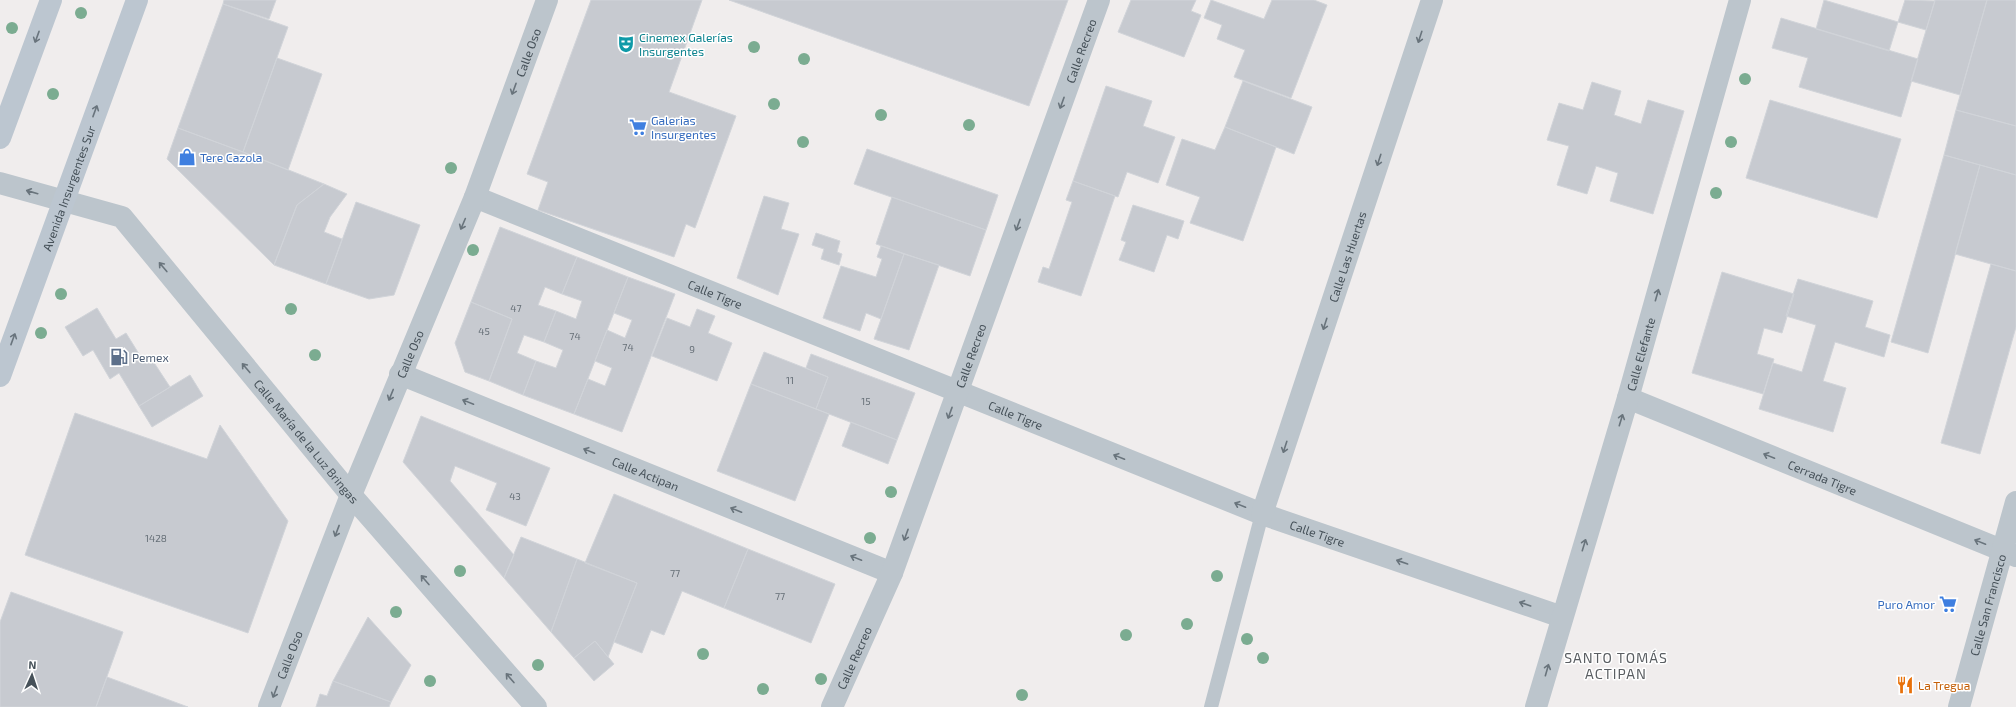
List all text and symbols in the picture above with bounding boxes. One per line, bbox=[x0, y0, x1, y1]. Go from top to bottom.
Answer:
street label: Calle Recreo bbox=[1063, 17, 1099, 85]
street label: Calle Oso bbox=[513, 26, 543, 79]
one-way arrow bbox=[33, 30, 41, 42]
place label: Cinemex Galerías Insurgentes bbox=[639, 30, 733, 58]
one-way arrow bbox=[1416, 30, 1423, 43]
theatre icon: Cinemex Galerías Insurgentes bbox=[616, 34, 636, 54]
one-way arrow bbox=[510, 83, 518, 95]
one-way arrow bbox=[1057, 96, 1065, 108]
one-way arrow bbox=[92, 105, 100, 117]
place label: Galerias Insurgentes bbox=[651, 113, 716, 141]
supermarket icon: Galerias Insurgentes bbox=[628, 117, 648, 137]
street label: Avenida Insurgentes Sur bbox=[39, 123, 98, 253]
shop icon: Tere Cazola bbox=[177, 147, 197, 167]
place label: Tere Cazola bbox=[200, 150, 262, 164]
one-way arrow bbox=[1375, 154, 1383, 166]
one-way arrow bbox=[26, 187, 39, 195]
street label: Calle Las Huertas bbox=[1326, 210, 1369, 304]
one-way arrow bbox=[459, 217, 467, 229]
one-way arrow bbox=[1013, 218, 1021, 230]
one-way arrow bbox=[159, 262, 167, 273]
street label: Calle Tigre bbox=[686, 277, 744, 311]
one-way arrow bbox=[1654, 289, 1661, 302]
house number: 47 bbox=[510, 302, 522, 314]
street label: Calle Elefante bbox=[1623, 316, 1657, 392]
one-way arrow bbox=[1321, 317, 1329, 329]
street label: Calle Recreo bbox=[953, 321, 989, 390]
house number: 45 bbox=[478, 325, 490, 337]
street label: Calle Oso bbox=[393, 328, 426, 380]
house number: 74 bbox=[569, 330, 581, 342]
one-way arrow bbox=[10, 333, 18, 345]
house number: 74 bbox=[622, 341, 634, 353]
house number: 9 bbox=[689, 343, 695, 355]
fuel station icon: Pemex bbox=[109, 347, 129, 367]
place label: Pemex bbox=[132, 350, 169, 364]
one-way arrow bbox=[241, 362, 250, 373]
house number: 11 bbox=[786, 374, 794, 386]
street label: Calle María de la Luz Bringas bbox=[252, 376, 362, 506]
one-way arrow bbox=[387, 389, 395, 401]
house number: 15 bbox=[861, 395, 871, 407]
one-way arrow bbox=[463, 398, 475, 406]
street label: Calle Tigre bbox=[987, 398, 1045, 432]
one-way arrow bbox=[946, 406, 953, 419]
one-way arrow bbox=[1618, 414, 1625, 427]
one-way arrow bbox=[1280, 441, 1288, 453]
one-way arrow bbox=[583, 446, 595, 454]
one-way arrow bbox=[1763, 451, 1775, 459]
one-way arrow bbox=[1114, 452, 1126, 460]
street label: Calle Actipan bbox=[610, 454, 681, 493]
street label: Cerrada Tigre bbox=[1786, 457, 1859, 497]
house number: 43 bbox=[509, 490, 521, 502]
one-way arrow bbox=[1234, 501, 1246, 509]
one-way arrow bbox=[730, 505, 742, 513]
street label: Calle Tigre bbox=[1288, 517, 1347, 549]
one-way arrow bbox=[332, 525, 340, 537]
one-way arrow bbox=[901, 529, 909, 541]
house number: 1428 bbox=[145, 532, 167, 544]
one-way arrow bbox=[1974, 537, 1986, 545]
one-way arrow bbox=[1581, 539, 1588, 552]
street label: Calle San Francisco bbox=[1967, 552, 2008, 657]
one-way arrow bbox=[851, 554, 863, 562]
one-way arrow bbox=[1396, 558, 1409, 565]
house number: 77 bbox=[670, 567, 680, 579]
one-way arrow bbox=[420, 574, 429, 585]
house number: 77 bbox=[775, 590, 785, 602]
supermarket icon: Puro Amor bbox=[1938, 594, 1958, 614]
place label: Puro Amor bbox=[1878, 597, 1935, 611]
one-way arrow bbox=[1519, 600, 1532, 607]
street label: Calle Recreo bbox=[834, 624, 874, 691]
street label: Calle Oso bbox=[274, 628, 305, 681]
district label: SANTO TOMÁS ACTIPAN bbox=[1564, 649, 1668, 682]
north arrow bbox=[12, 655, 52, 695]
text: N bbox=[28, 658, 37, 671]
one-way arrow bbox=[1544, 663, 1551, 676]
one-way arrow bbox=[506, 672, 515, 683]
restaurant icon: La Tregua bbox=[1895, 675, 1915, 695]
place label: La Tregua bbox=[1918, 678, 1970, 692]
one-way arrow bbox=[271, 685, 279, 697]

